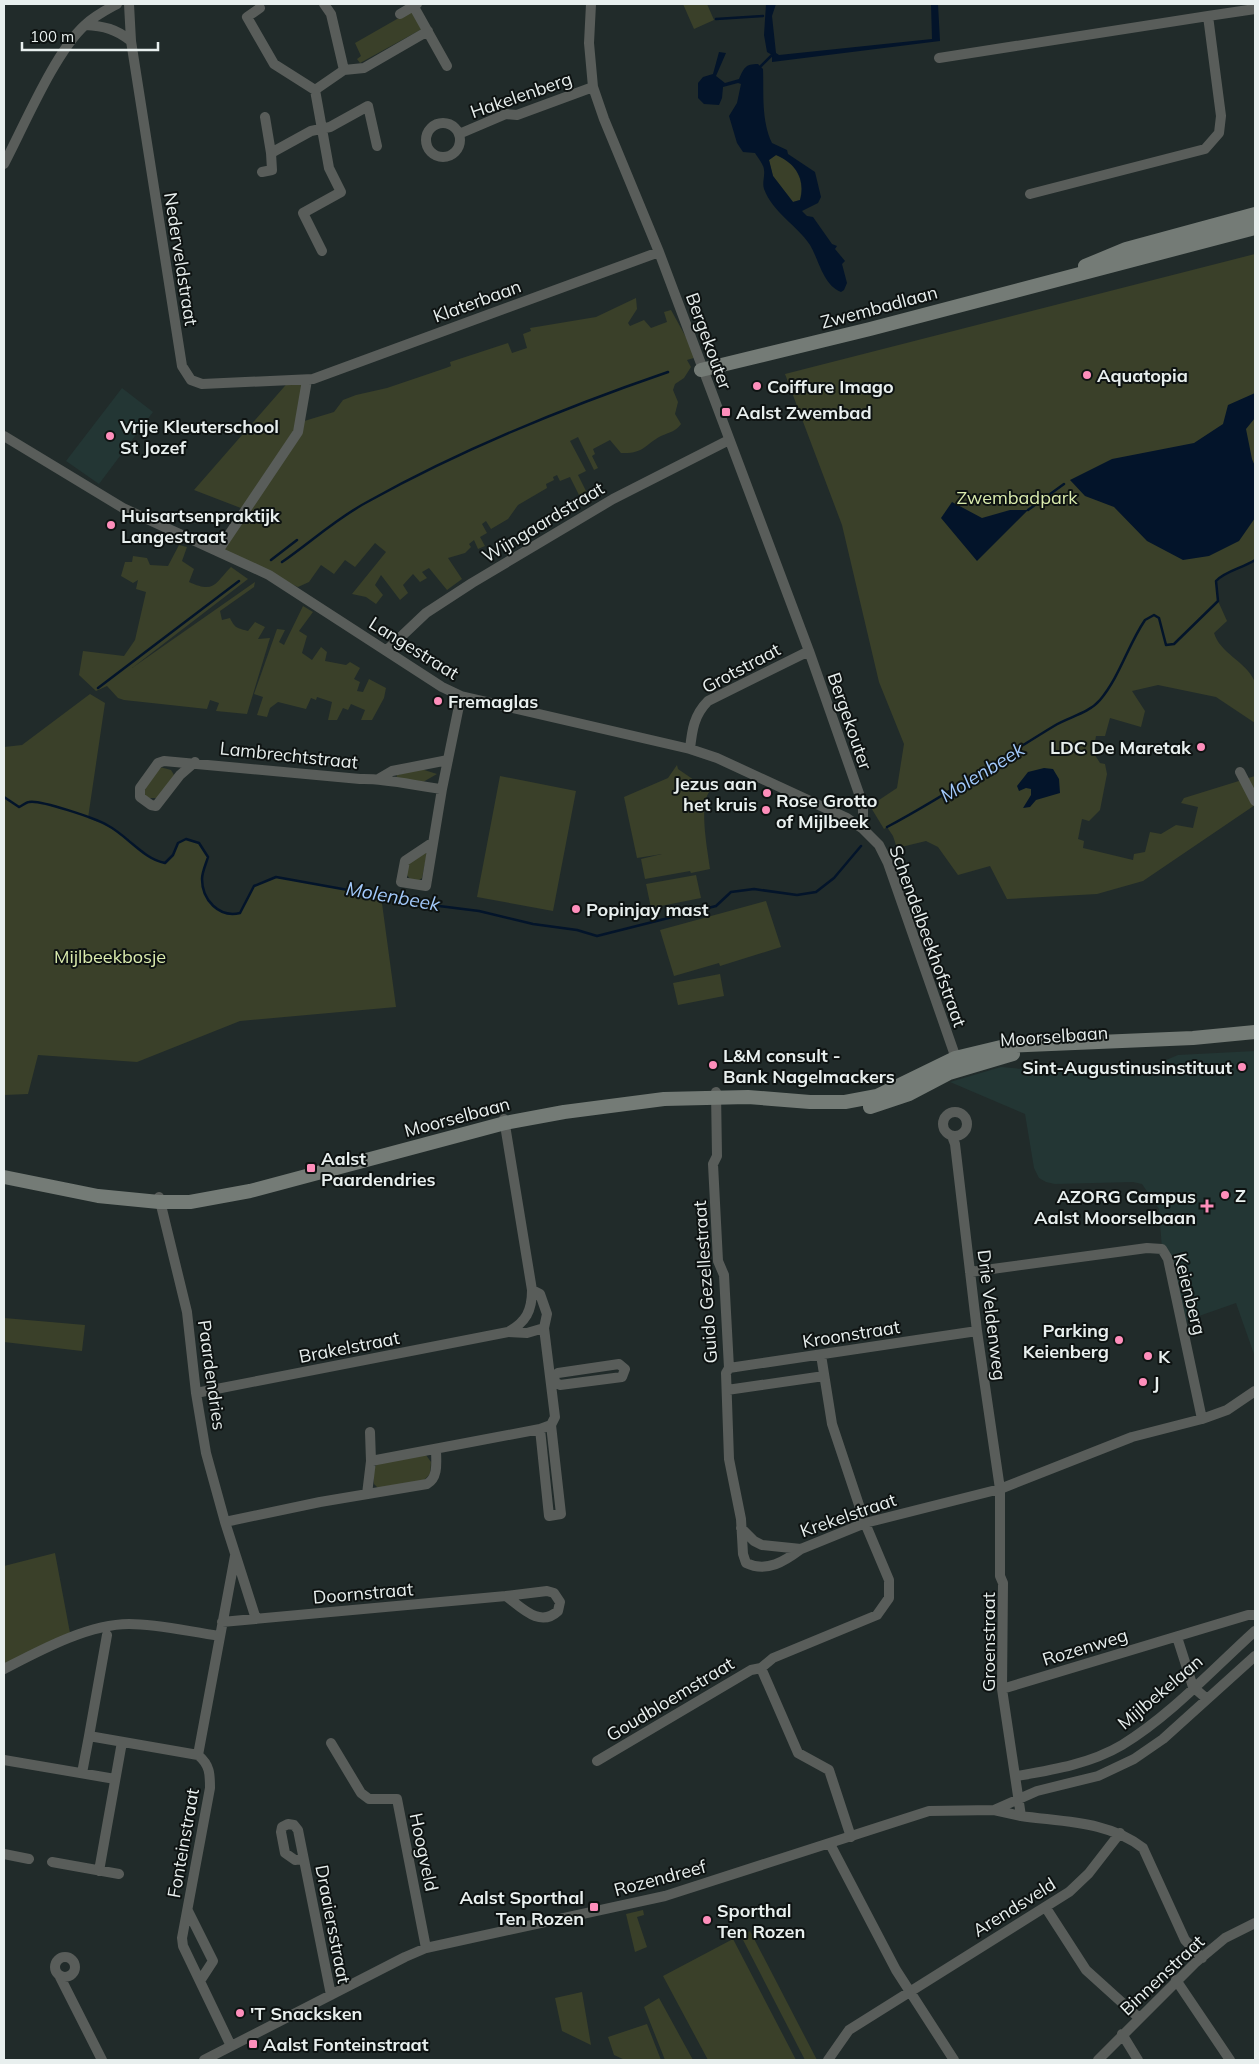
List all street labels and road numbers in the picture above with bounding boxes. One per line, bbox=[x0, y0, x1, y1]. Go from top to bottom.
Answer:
street label: Hakelenberg bbox=[467, 67, 575, 123]
street label: Nederveldstraat bbox=[159, 191, 203, 327]
street label: Klaterbaan bbox=[430, 274, 524, 328]
street label: Zwembadlaan bbox=[818, 280, 940, 334]
street label: Bergekouter bbox=[681, 289, 737, 393]
street label: Wijngaardstraat bbox=[478, 477, 608, 567]
street label: Langestraat bbox=[365, 611, 463, 685]
street label: Grotstraat bbox=[698, 638, 784, 698]
street label: Bergekouter bbox=[823, 669, 878, 773]
street label: Lambrechtstraat bbox=[219, 736, 359, 774]
street label: Schendelbeekhofstraat bbox=[884, 842, 972, 1030]
street label: Moorselbaan bbox=[999, 1021, 1109, 1051]
street label: Moorselbaan bbox=[402, 1092, 512, 1142]
street label: Guido Gezellestraat bbox=[688, 1200, 722, 1364]
street label: Drie Veldenweg bbox=[973, 1248, 1011, 1382]
street label: Keienberg bbox=[1169, 1251, 1211, 1337]
street label: Kroonstraat bbox=[801, 1315, 901, 1353]
street label: Paardendries bbox=[193, 1319, 231, 1432]
street label: Brakelstraat bbox=[297, 1326, 401, 1368]
street label: Krekelstraat bbox=[797, 1488, 899, 1542]
street label: Doornstraat bbox=[312, 1577, 414, 1609]
street label: Groenstraat bbox=[977, 1592, 1000, 1692]
street label: Rozenweg bbox=[1040, 1623, 1130, 1671]
street label: Mijlbekelaan bbox=[1113, 1650, 1207, 1734]
street label: Goudbloemstraat bbox=[602, 1652, 738, 1746]
street label: Fonteinstraat bbox=[162, 1786, 204, 1900]
street label: Hoogveld bbox=[404, 1811, 444, 1893]
street label: Rozendreef bbox=[611, 1854, 710, 1901]
street label: Draaiersstraat bbox=[310, 1863, 356, 1985]
street label: Arendsveld bbox=[968, 1872, 1060, 1942]
street label: Binnenstraat bbox=[1115, 1930, 1209, 2020]

